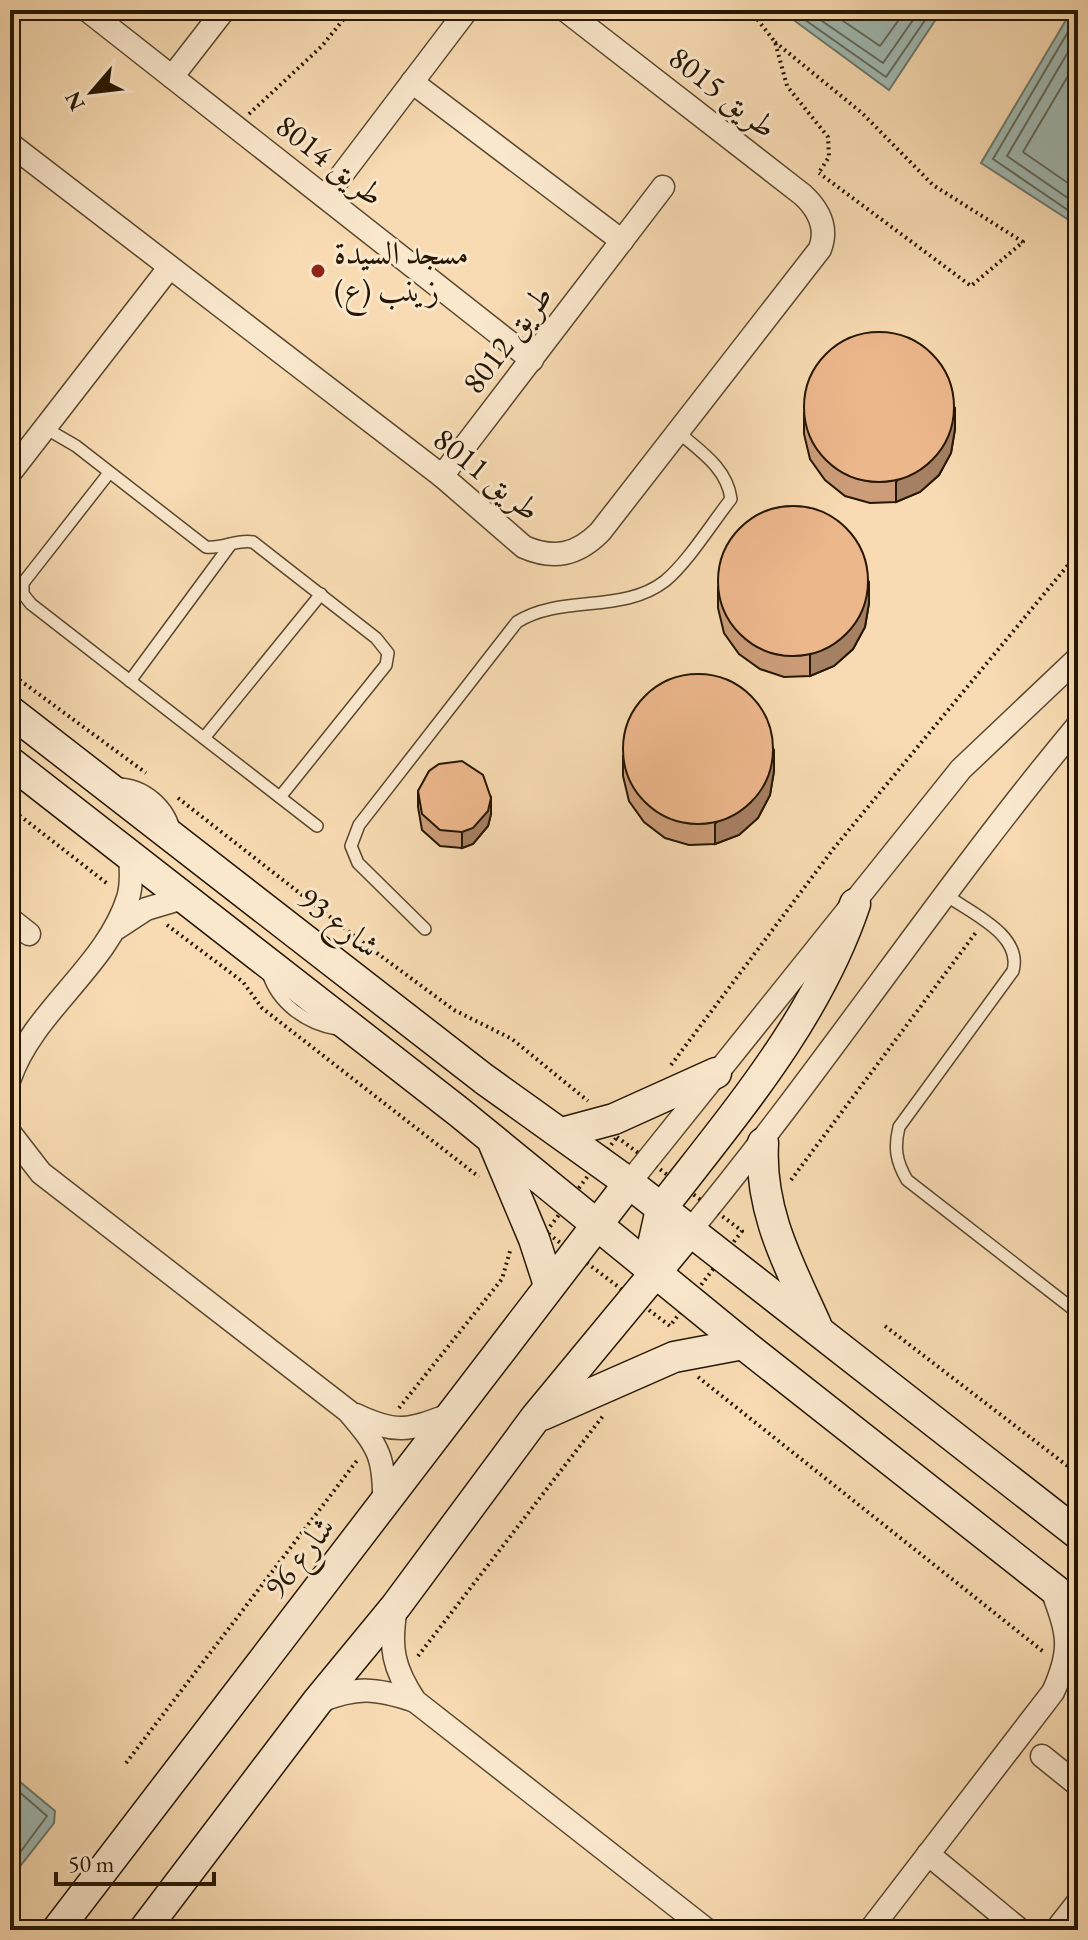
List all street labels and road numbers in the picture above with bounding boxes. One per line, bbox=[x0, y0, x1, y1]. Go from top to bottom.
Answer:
street label: طريق 8015 bbox=[660, 37, 786, 147]
street label: طريق 8014 bbox=[267, 105, 393, 215]
street label: طريق 8012 bbox=[452, 276, 562, 402]
street label: طريق 8011 bbox=[425, 418, 549, 530]
street label: شارع 93 bbox=[286, 877, 388, 972]
street label: شارع 96 bbox=[254, 1508, 349, 1610]

